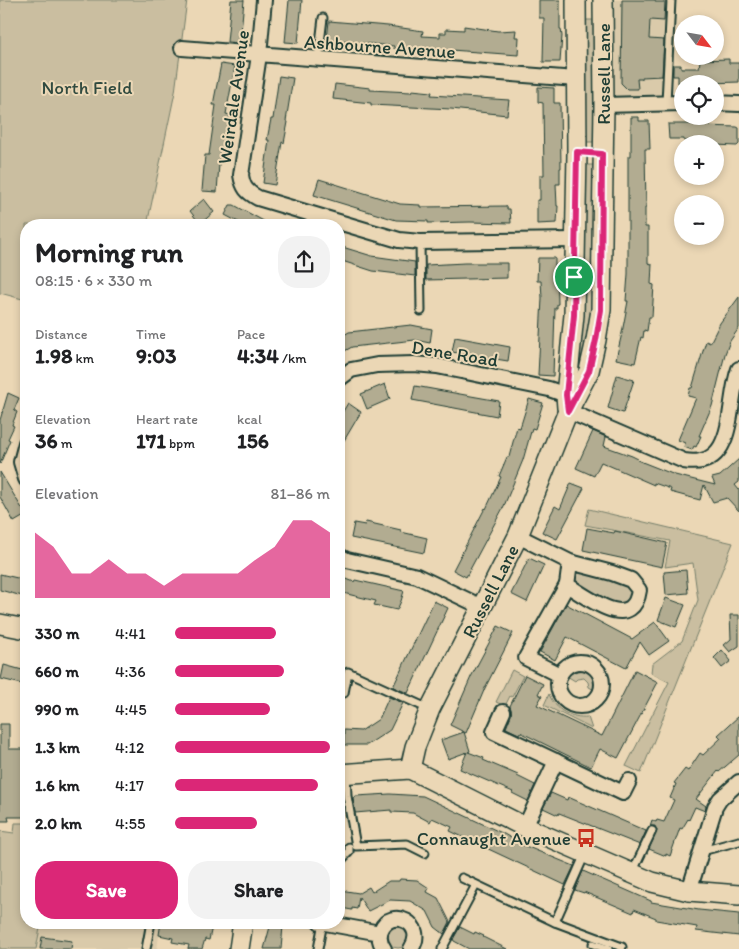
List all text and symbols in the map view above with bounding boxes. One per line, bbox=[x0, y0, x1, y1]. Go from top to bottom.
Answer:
north arrow bbox=[674, 15, 724, 65]
map controls bbox=[674, 15, 724, 245]
street label: Russell Lane bbox=[592, 23, 615, 125]
street label: Weirdale Avenue bbox=[213, 28, 254, 166]
street label: Ashbourne Avenue bbox=[303, 30, 456, 63]
button: locate bbox=[674, 75, 724, 125]
park label: North Field bbox=[42, 76, 133, 99]
button: + bbox=[674, 135, 724, 185]
button: − bbox=[674, 195, 724, 245]
text: Morning run bbox=[35, 235, 183, 269]
button: share bbox=[278, 236, 330, 288]
pin bbox=[553, 256, 595, 298]
icon: arrive bbox=[560, 263, 588, 291]
text: 08:15 · 6 × 330 m bbox=[35, 271, 152, 290]
text: Distance bbox=[35, 326, 87, 343]
text: Time bbox=[136, 326, 166, 343]
text: Pace bbox=[237, 326, 265, 343]
street label: Dene Road bbox=[410, 335, 500, 372]
text: 1.98 bbox=[35, 343, 72, 368]
text: 9:03 bbox=[136, 343, 177, 368]
text: 4:34 bbox=[237, 343, 279, 368]
text: km bbox=[72, 350, 94, 367]
text: /km bbox=[279, 350, 306, 367]
text: Elevation bbox=[35, 411, 91, 428]
text: Heart rate bbox=[136, 411, 198, 428]
text: kcal bbox=[237, 411, 262, 428]
text: 36 bbox=[35, 428, 58, 453]
text: 171 bbox=[136, 428, 166, 453]
text: 156 bbox=[237, 428, 269, 453]
text: m bbox=[58, 435, 73, 452]
text: bpm bbox=[166, 435, 195, 452]
text: Elevation bbox=[35, 484, 99, 503]
text: 81–86 m bbox=[271, 484, 330, 503]
street label: Russell Lane bbox=[457, 541, 524, 642]
text: 330 m bbox=[35, 624, 79, 643]
text: 4:41 bbox=[115, 624, 146, 643]
text: 660 m bbox=[35, 662, 79, 681]
text: 4:36 bbox=[115, 662, 146, 681]
text: 990 m bbox=[35, 700, 79, 719]
text: 4:45 bbox=[115, 700, 147, 719]
text: 1.3 km bbox=[35, 738, 80, 757]
text: 4:12 bbox=[115, 738, 144, 757]
text: 1.6 km bbox=[35, 776, 80, 795]
text: 4:17 bbox=[115, 776, 144, 795]
text: 2.0 km bbox=[35, 814, 82, 833]
text: 4:55 bbox=[115, 814, 145, 833]
place label: Connaught Avenue bbox=[417, 827, 571, 850]
bus stop icon: Connaught Avenue bbox=[575, 827, 597, 849]
button: Save bbox=[35, 861, 178, 919]
button: Share bbox=[188, 861, 330, 919]

